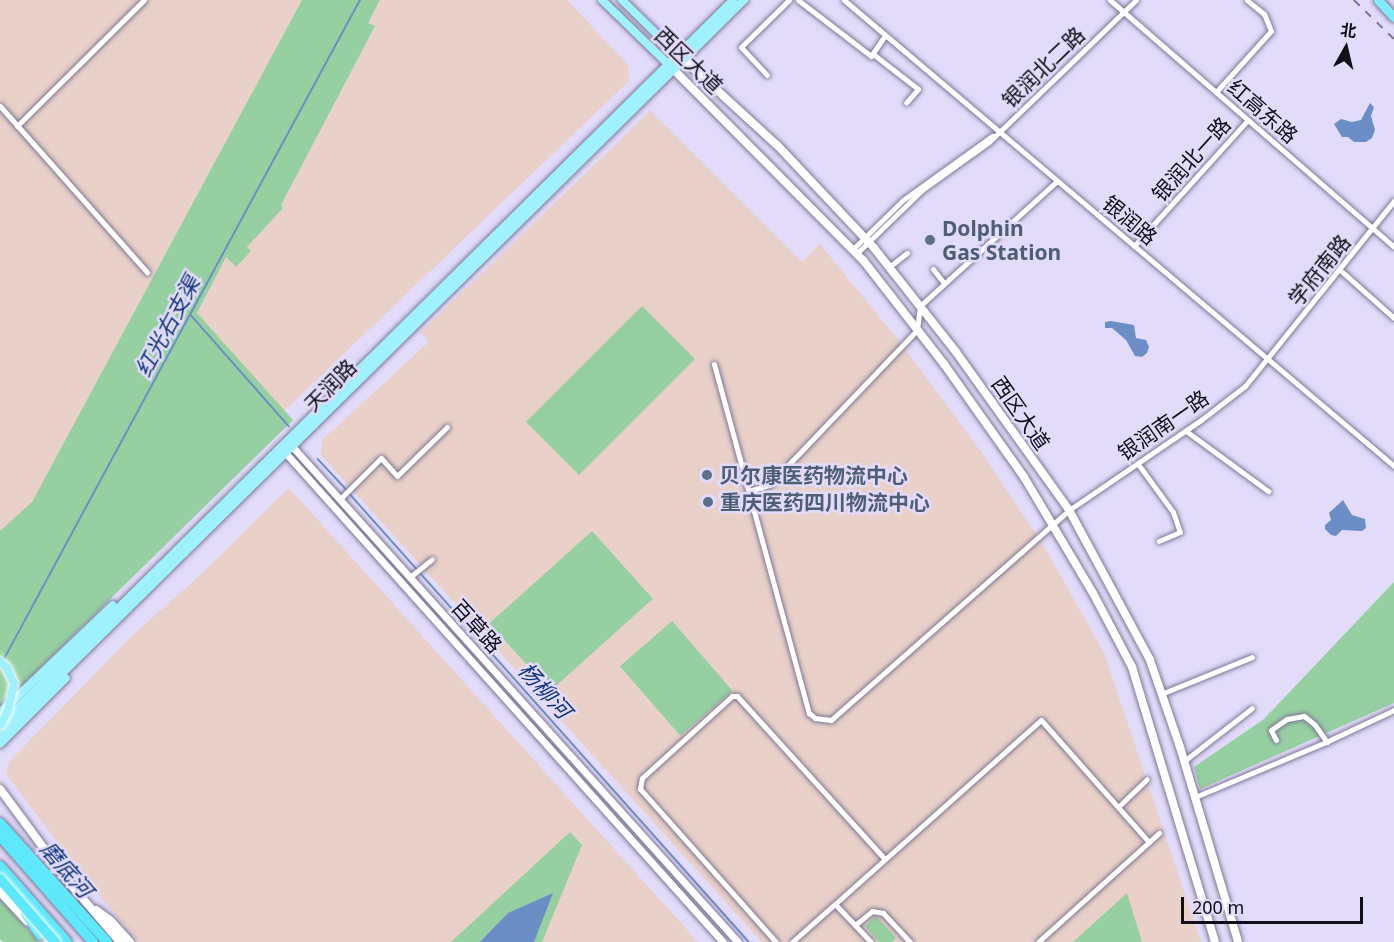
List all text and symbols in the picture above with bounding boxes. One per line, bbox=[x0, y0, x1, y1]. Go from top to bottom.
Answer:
north arrow bbox=[1316, 18, 1376, 78]
text: 北 bbox=[1339, 18, 1358, 42]
street label: 银润北二路 bbox=[996, 21, 1090, 113]
street label: 西区大道 bbox=[650, 22, 728, 98]
street label: 红高东路 bbox=[1223, 74, 1303, 148]
street label: 银润北一路 bbox=[1147, 112, 1235, 206]
street label: 银润路 bbox=[1098, 190, 1162, 250]
place label: Dolphin Gas Station bbox=[942, 215, 1061, 265]
street label: 学府南路 bbox=[1283, 229, 1355, 311]
marker: Dolphin Gas Station bbox=[923, 233, 937, 247]
water label: 红光右支渠 bbox=[130, 271, 204, 381]
street label: 天润路 bbox=[299, 354, 361, 416]
street label: 西区大道 bbox=[987, 371, 1055, 455]
street label: 银润南一路 bbox=[1113, 385, 1213, 465]
place label: 贝尔康医药物流中心 bbox=[719, 462, 908, 488]
marker: 贝尔康医药物流中心 bbox=[700, 468, 714, 482]
place label: 重庆医药四川物流中心 bbox=[720, 489, 930, 515]
marker: 重庆医药四川物流中心 bbox=[701, 495, 715, 509]
street label: 百草路 bbox=[447, 594, 507, 658]
water label: 杨柳河 bbox=[513, 657, 577, 723]
water label: 磨底河 bbox=[35, 835, 99, 903]
scale bar bbox=[1184, 885, 1366, 923]
text: 200 m bbox=[1192, 895, 1244, 919]

